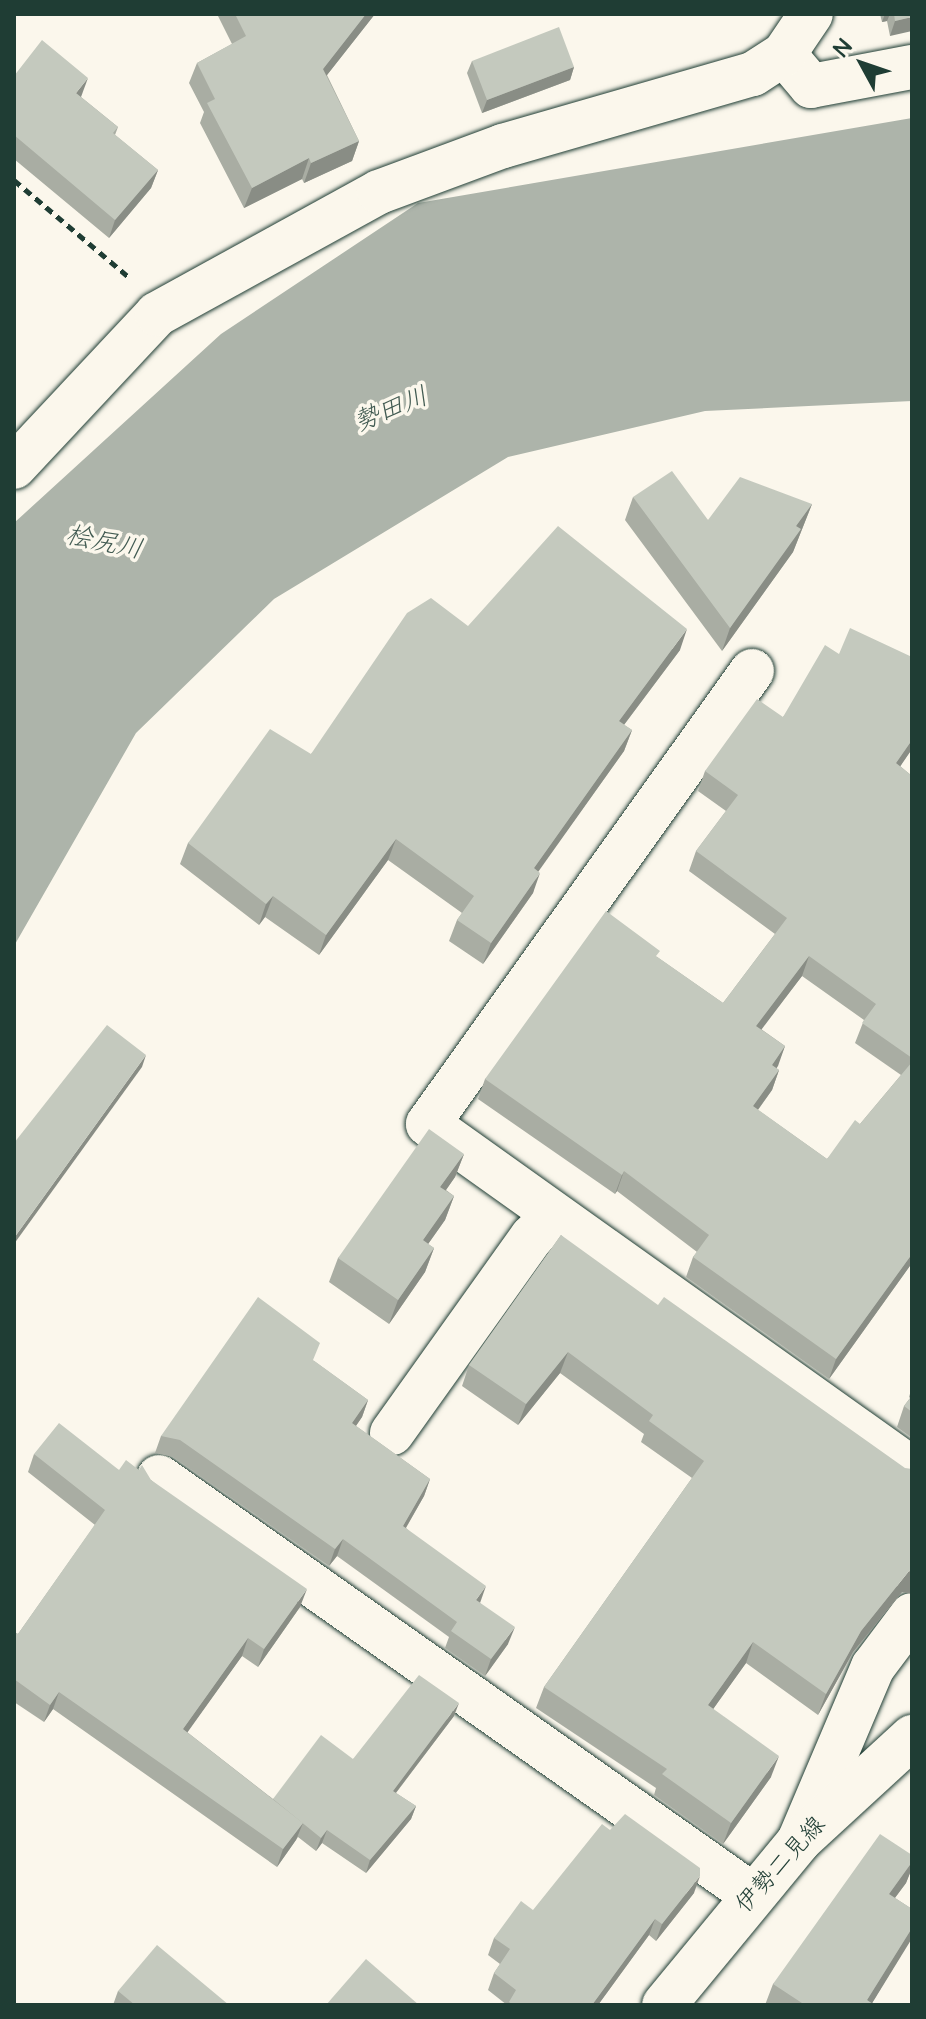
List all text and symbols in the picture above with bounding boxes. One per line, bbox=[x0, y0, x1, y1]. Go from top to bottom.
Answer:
north arrow bbox=[822, 24, 902, 104]
text: N bbox=[827, 33, 860, 64]
water label: 勢田川 bbox=[349, 381, 433, 439]
water label: 桧尻川 bbox=[63, 520, 145, 566]
street label: 伊勢二見線 bbox=[730, 1811, 832, 1919]

